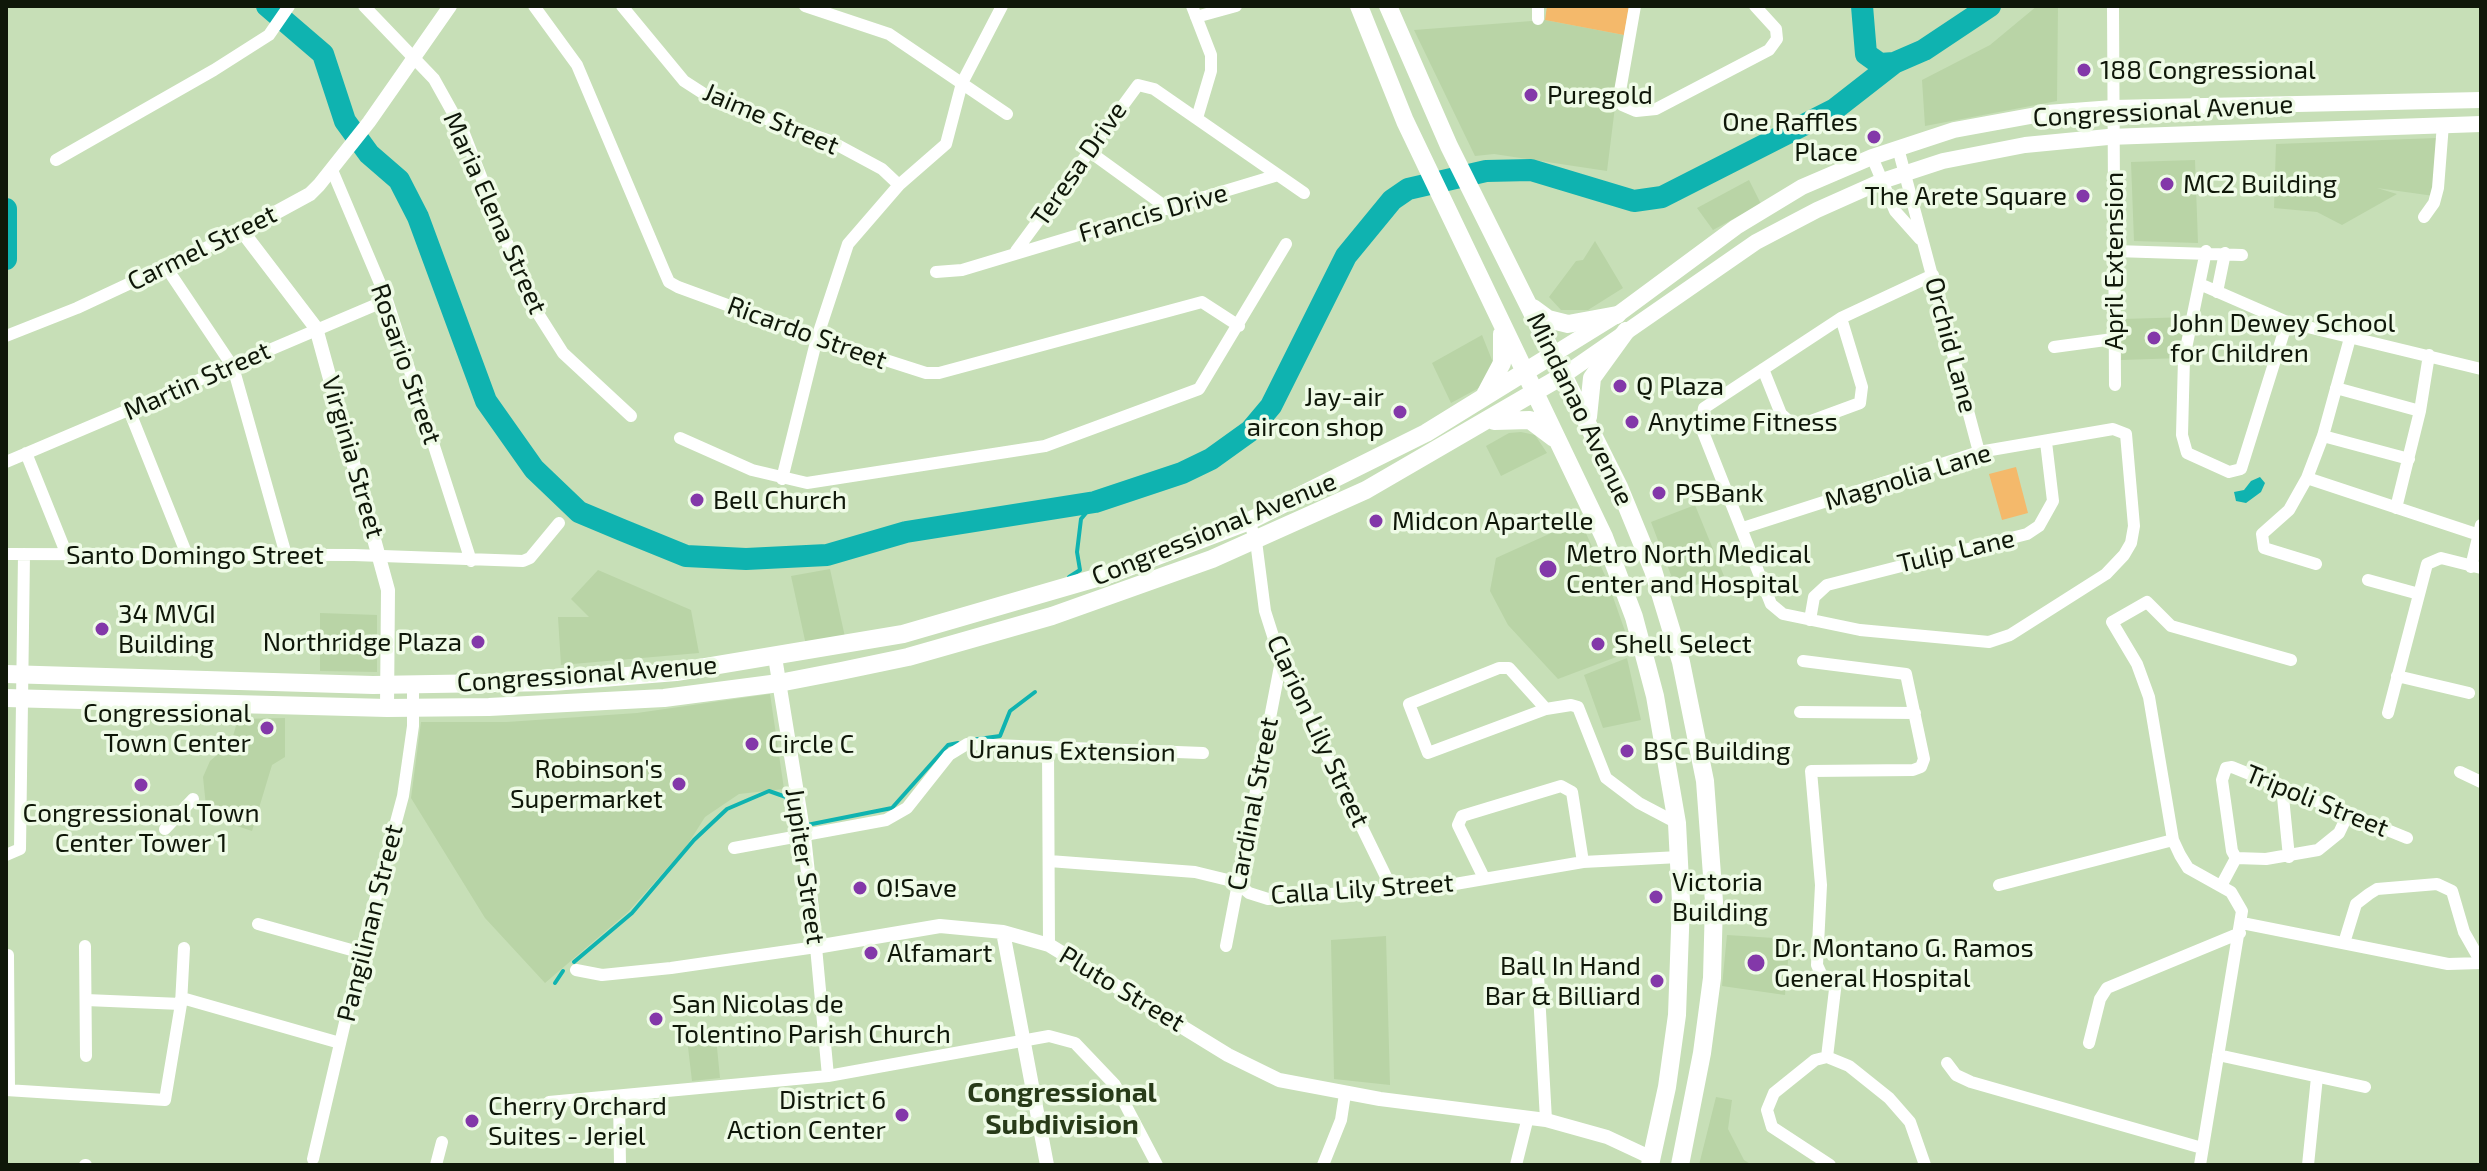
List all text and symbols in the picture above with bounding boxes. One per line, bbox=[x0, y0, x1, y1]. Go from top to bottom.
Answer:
place label: 188 Congressional bbox=[2100, 54, 2316, 86]
marker: 188 Congressional bbox=[2075, 61, 2093, 79]
street label: Jaime Street bbox=[698, 76, 844, 162]
place label: Puregold bbox=[1547, 79, 1653, 111]
marker: Puregold bbox=[1522, 86, 1540, 104]
street label: Congressional Avenue bbox=[2032, 89, 2294, 133]
street label: Teresa Drive bbox=[1025, 96, 1133, 232]
place label: One Raffles Place bbox=[1722, 106, 1858, 168]
street label: Maria Elena Street bbox=[436, 107, 554, 319]
marker: One Raffles Place bbox=[1865, 128, 1883, 146]
place label: MC2 Building bbox=[2183, 168, 2337, 200]
street label: April Extension bbox=[2098, 172, 2130, 350]
marker: MC2 Building bbox=[2158, 175, 2176, 193]
street label: Francis Drive bbox=[1075, 177, 1231, 249]
place label: The Arete Square bbox=[1865, 180, 2067, 212]
marker: The Arete Square bbox=[2074, 187, 2092, 205]
street label: Carmel Street bbox=[122, 198, 282, 298]
street label: Orchid Lane bbox=[1918, 274, 1984, 416]
street label: Rosario Street bbox=[364, 280, 448, 448]
street label: Ricardo Street bbox=[723, 290, 891, 376]
place label: John Dewey School for Children bbox=[2170, 307, 2395, 368]
street label: Mindanao Avenue bbox=[1520, 308, 1640, 510]
marker: John Dewey School for Children bbox=[2145, 329, 2163, 347]
street label: Martin Street bbox=[119, 335, 275, 427]
place label: Q Plaza bbox=[1636, 370, 1724, 402]
street label: Virginia Street bbox=[315, 372, 391, 542]
marker: Q Plaza bbox=[1611, 377, 1629, 395]
place label: Jay-air aircon shop bbox=[1247, 381, 1384, 442]
marker: Jay-air aircon shop bbox=[1391, 403, 1409, 421]
place label: Anytime Fitness bbox=[1648, 406, 1838, 438]
marker: Anytime Fitness bbox=[1623, 413, 1641, 431]
street label: Magnolia Lane bbox=[1821, 437, 1995, 517]
street label: Congressional Avenue bbox=[1087, 466, 1341, 592]
place label: PSBank bbox=[1675, 477, 1764, 509]
place label: Bell Church bbox=[713, 484, 847, 516]
marker: PSBank bbox=[1650, 484, 1668, 502]
marker: Bell Church bbox=[688, 491, 706, 509]
place label: Midcon Apartelle bbox=[1392, 505, 1594, 537]
marker: Midcon Apartelle bbox=[1367, 512, 1385, 530]
street label: Tulip Lane bbox=[1894, 522, 2018, 580]
place label: Metro North Medical Center and Hospital bbox=[1566, 538, 1810, 600]
street label: Santo Domingo Street bbox=[66, 539, 324, 571]
marker: Metro North Medical Center and Hospital bbox=[1537, 558, 1559, 580]
place label: 34 MVGI Building bbox=[118, 598, 216, 660]
marker: 34 MVGI Building bbox=[93, 620, 111, 638]
place label: Northridge Plaza bbox=[263, 626, 462, 658]
place label: Shell Select bbox=[1614, 628, 1752, 660]
street label: Clarion Lily Street bbox=[1260, 630, 1376, 832]
marker: Northridge Plaza bbox=[469, 633, 487, 651]
marker: Shell Select bbox=[1589, 635, 1607, 653]
street label: Congressional Avenue bbox=[456, 649, 718, 699]
place label: Congressional Town Center bbox=[83, 697, 251, 758]
street label: Cardinal Street bbox=[1221, 715, 1285, 893]
marker: Congressional Town Center bbox=[258, 719, 276, 737]
place label: Circle C bbox=[768, 728, 854, 760]
street label: Uranus Extension bbox=[968, 734, 1176, 768]
marker: Circle C bbox=[743, 735, 761, 753]
place label: BSC Building bbox=[1643, 735, 1790, 767]
marker: BSC Building bbox=[1618, 742, 1636, 760]
place label: Robinson's Supermarket bbox=[510, 753, 663, 814]
street label: Tripoli Street bbox=[2241, 758, 2393, 844]
marker: Robinson's Supermarket bbox=[670, 775, 688, 793]
marker: Congressional Town Center Tower 1 bbox=[132, 776, 150, 794]
street label: Jupiter Street bbox=[779, 786, 831, 946]
place label: Congressional Town Center Tower 1 bbox=[22, 797, 260, 858]
street label: Pangilinan Street bbox=[330, 821, 410, 1025]
place label: Victoria Building bbox=[1672, 866, 1768, 928]
street label: Calla Lily Street bbox=[1269, 867, 1455, 911]
place label: O!Save bbox=[876, 872, 957, 904]
marker: O!Save bbox=[851, 879, 869, 897]
marker: Victoria Building bbox=[1647, 888, 1665, 906]
place label: Dr. Montano G. Ramos General Hospital bbox=[1774, 932, 2034, 994]
place label: Alfamart bbox=[887, 937, 992, 969]
street label: Pluto Street bbox=[1054, 939, 1190, 1039]
marker: Alfamart bbox=[862, 944, 880, 962]
place label: Ball In Hand Bar & Billiard bbox=[1485, 950, 1641, 1012]
marker: Dr. Montano G. Ramos General Hospital bbox=[1745, 952, 1767, 974]
marker: Ball In Hand Bar & Billiard bbox=[1648, 972, 1666, 990]
place label: San Nicolas de Tolentino Parish Church bbox=[672, 988, 951, 1050]
marker: San Nicolas de Tolentino Parish Church bbox=[647, 1010, 665, 1028]
district label: Congressional Subdivision bbox=[967, 1076, 1157, 1142]
place label: District 6 Action Center bbox=[727, 1084, 886, 1146]
place label: Cherry Orchard Suites - Jeriel bbox=[488, 1090, 667, 1152]
marker: District 6 Action Center bbox=[893, 1106, 911, 1124]
marker: Cherry Orchard Suites - Jeriel bbox=[463, 1112, 481, 1130]

